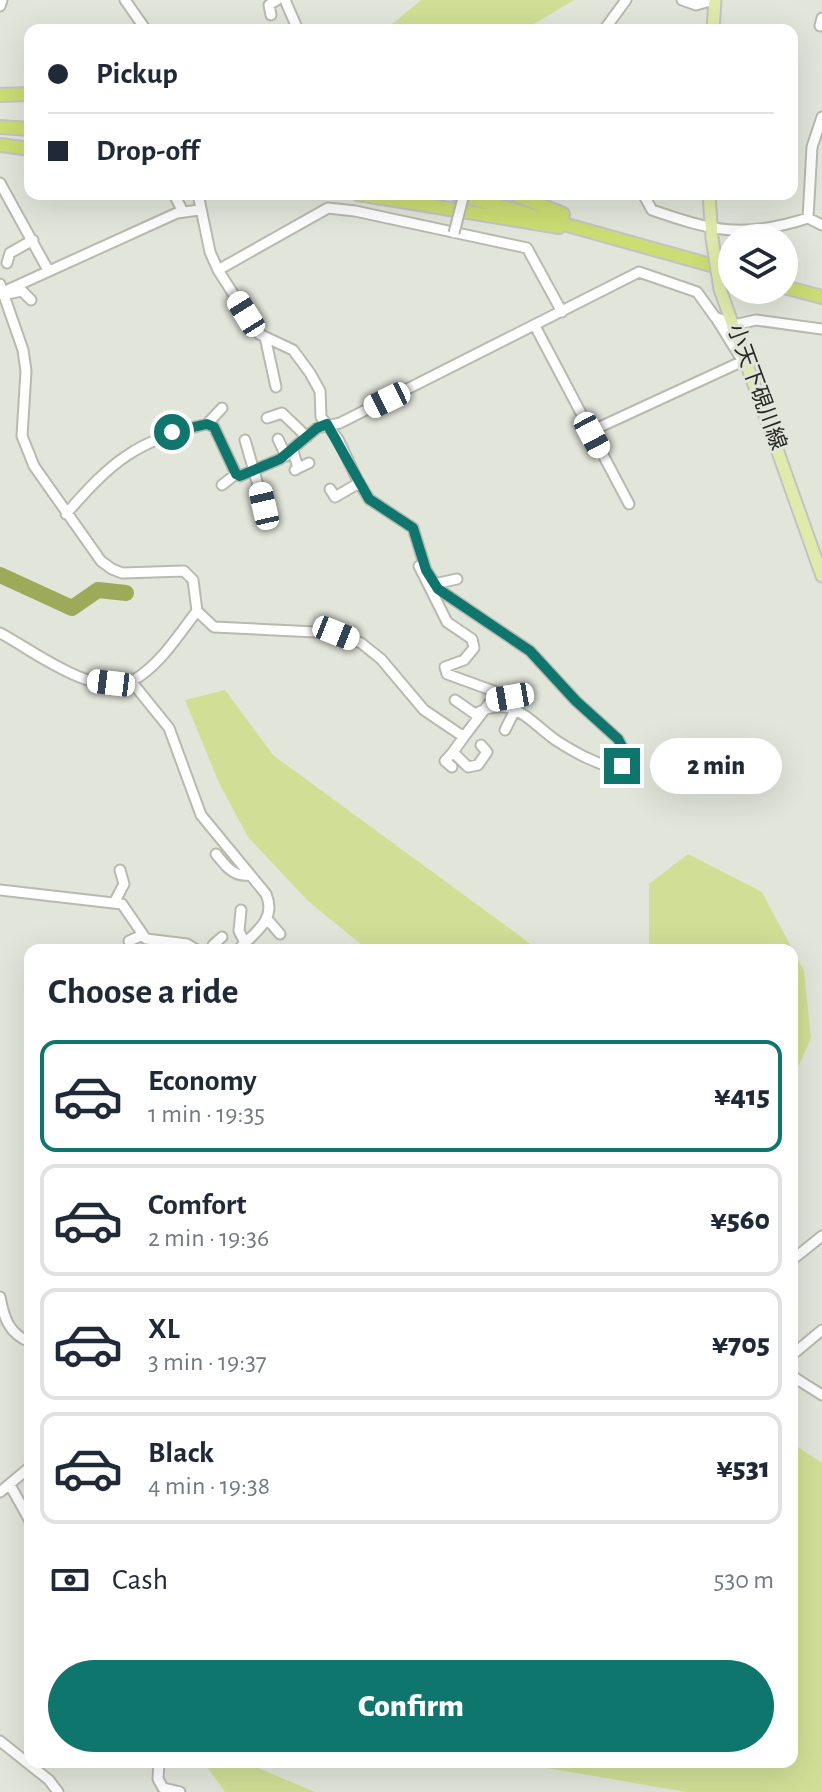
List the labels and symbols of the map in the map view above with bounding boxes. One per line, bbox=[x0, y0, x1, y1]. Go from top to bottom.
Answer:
car bbox=[223, 287, 269, 341]
street label: 小天下硯川線 bbox=[724, 321, 791, 453]
car bbox=[360, 379, 414, 421]
car bbox=[570, 408, 614, 462]
route start bbox=[154, 414, 190, 450]
car bbox=[247, 480, 281, 532]
car bbox=[309, 613, 363, 653]
car bbox=[86, 668, 136, 698]
car bbox=[484, 681, 536, 713]
callout: 2 min bbox=[650, 738, 782, 794]
route end bbox=[604, 748, 640, 784]

